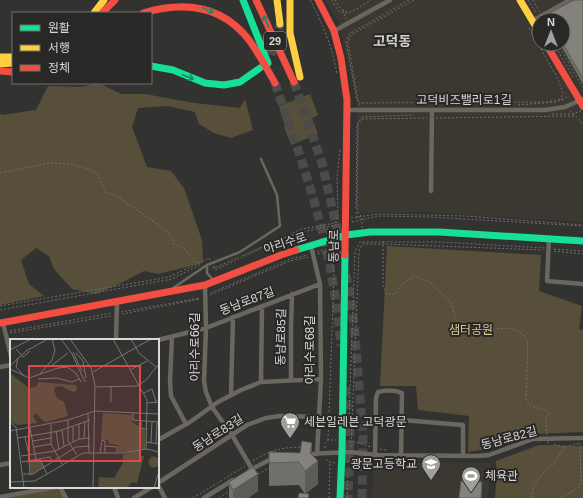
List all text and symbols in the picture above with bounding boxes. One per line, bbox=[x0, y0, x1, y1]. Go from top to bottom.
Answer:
one-way arrow bbox=[202, 7, 214, 14]
legend bbox=[12, 12, 152, 84]
north arrow bbox=[531, 12, 571, 52]
one-way arrow bbox=[262, 16, 269, 28]
text: N bbox=[547, 16, 555, 28]
text: 원활 bbox=[48, 21, 70, 35]
road number: 29 bbox=[264, 32, 286, 50]
district label: 고덕동 bbox=[373, 33, 411, 49]
text: 서행 bbox=[48, 41, 70, 55]
text: 정체 bbox=[48, 61, 70, 75]
one-way arrow bbox=[182, 73, 194, 81]
street label: 고덕비즈밸리로1길 bbox=[417, 93, 512, 107]
street label: 동남로 bbox=[327, 229, 341, 263]
street label: 아리수로 bbox=[262, 230, 308, 256]
street label: 동남로87길 bbox=[218, 284, 276, 318]
street label: 동남로85길 bbox=[273, 308, 289, 366]
street label: 아리수로66길 bbox=[188, 313, 202, 381]
street label: 아리수로68길 bbox=[303, 316, 317, 384]
park label: 샘터공원 bbox=[449, 323, 493, 337]
inset map bbox=[10, 339, 159, 488]
street label: 동남로83길 bbox=[190, 411, 246, 455]
supermarket icon: 세븐일레븐 고덕광문 bbox=[279, 411, 301, 439]
place label: 세븐일레븐 고덕광문 bbox=[304, 415, 407, 429]
street label: 동남로82길 bbox=[479, 424, 539, 452]
school or university icon: 광문고등학교 bbox=[420, 453, 442, 481]
place label: 광문고등학교 bbox=[351, 457, 417, 471]
sports icon: 체육관 bbox=[460, 465, 482, 493]
place label: 체육관 bbox=[485, 469, 518, 483]

